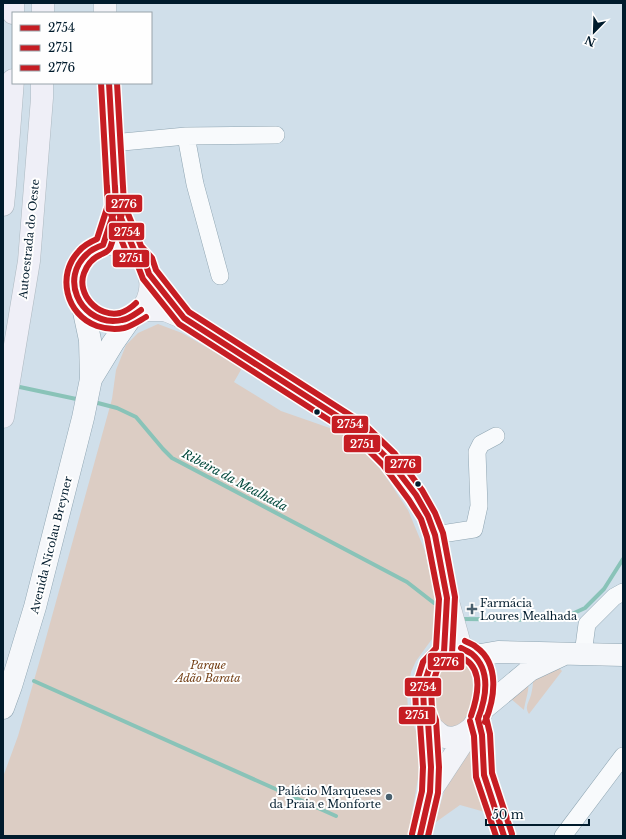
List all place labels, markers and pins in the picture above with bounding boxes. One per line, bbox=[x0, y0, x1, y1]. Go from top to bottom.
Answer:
unlabelled marker bbox=[312, 407, 322, 417]
unlabelled marker bbox=[413, 479, 423, 489]
place label: Farmácia Loures Mealhada bbox=[480, 596, 578, 623]
marker: Farmácia Loures Mealhada bbox=[467, 604, 477, 614]
place label: Palácio Marqueses da Praia e Monforte bbox=[269, 784, 381, 811]
marker: Palácio Marqueses da Praia e Monforte bbox=[384, 792, 394, 802]

